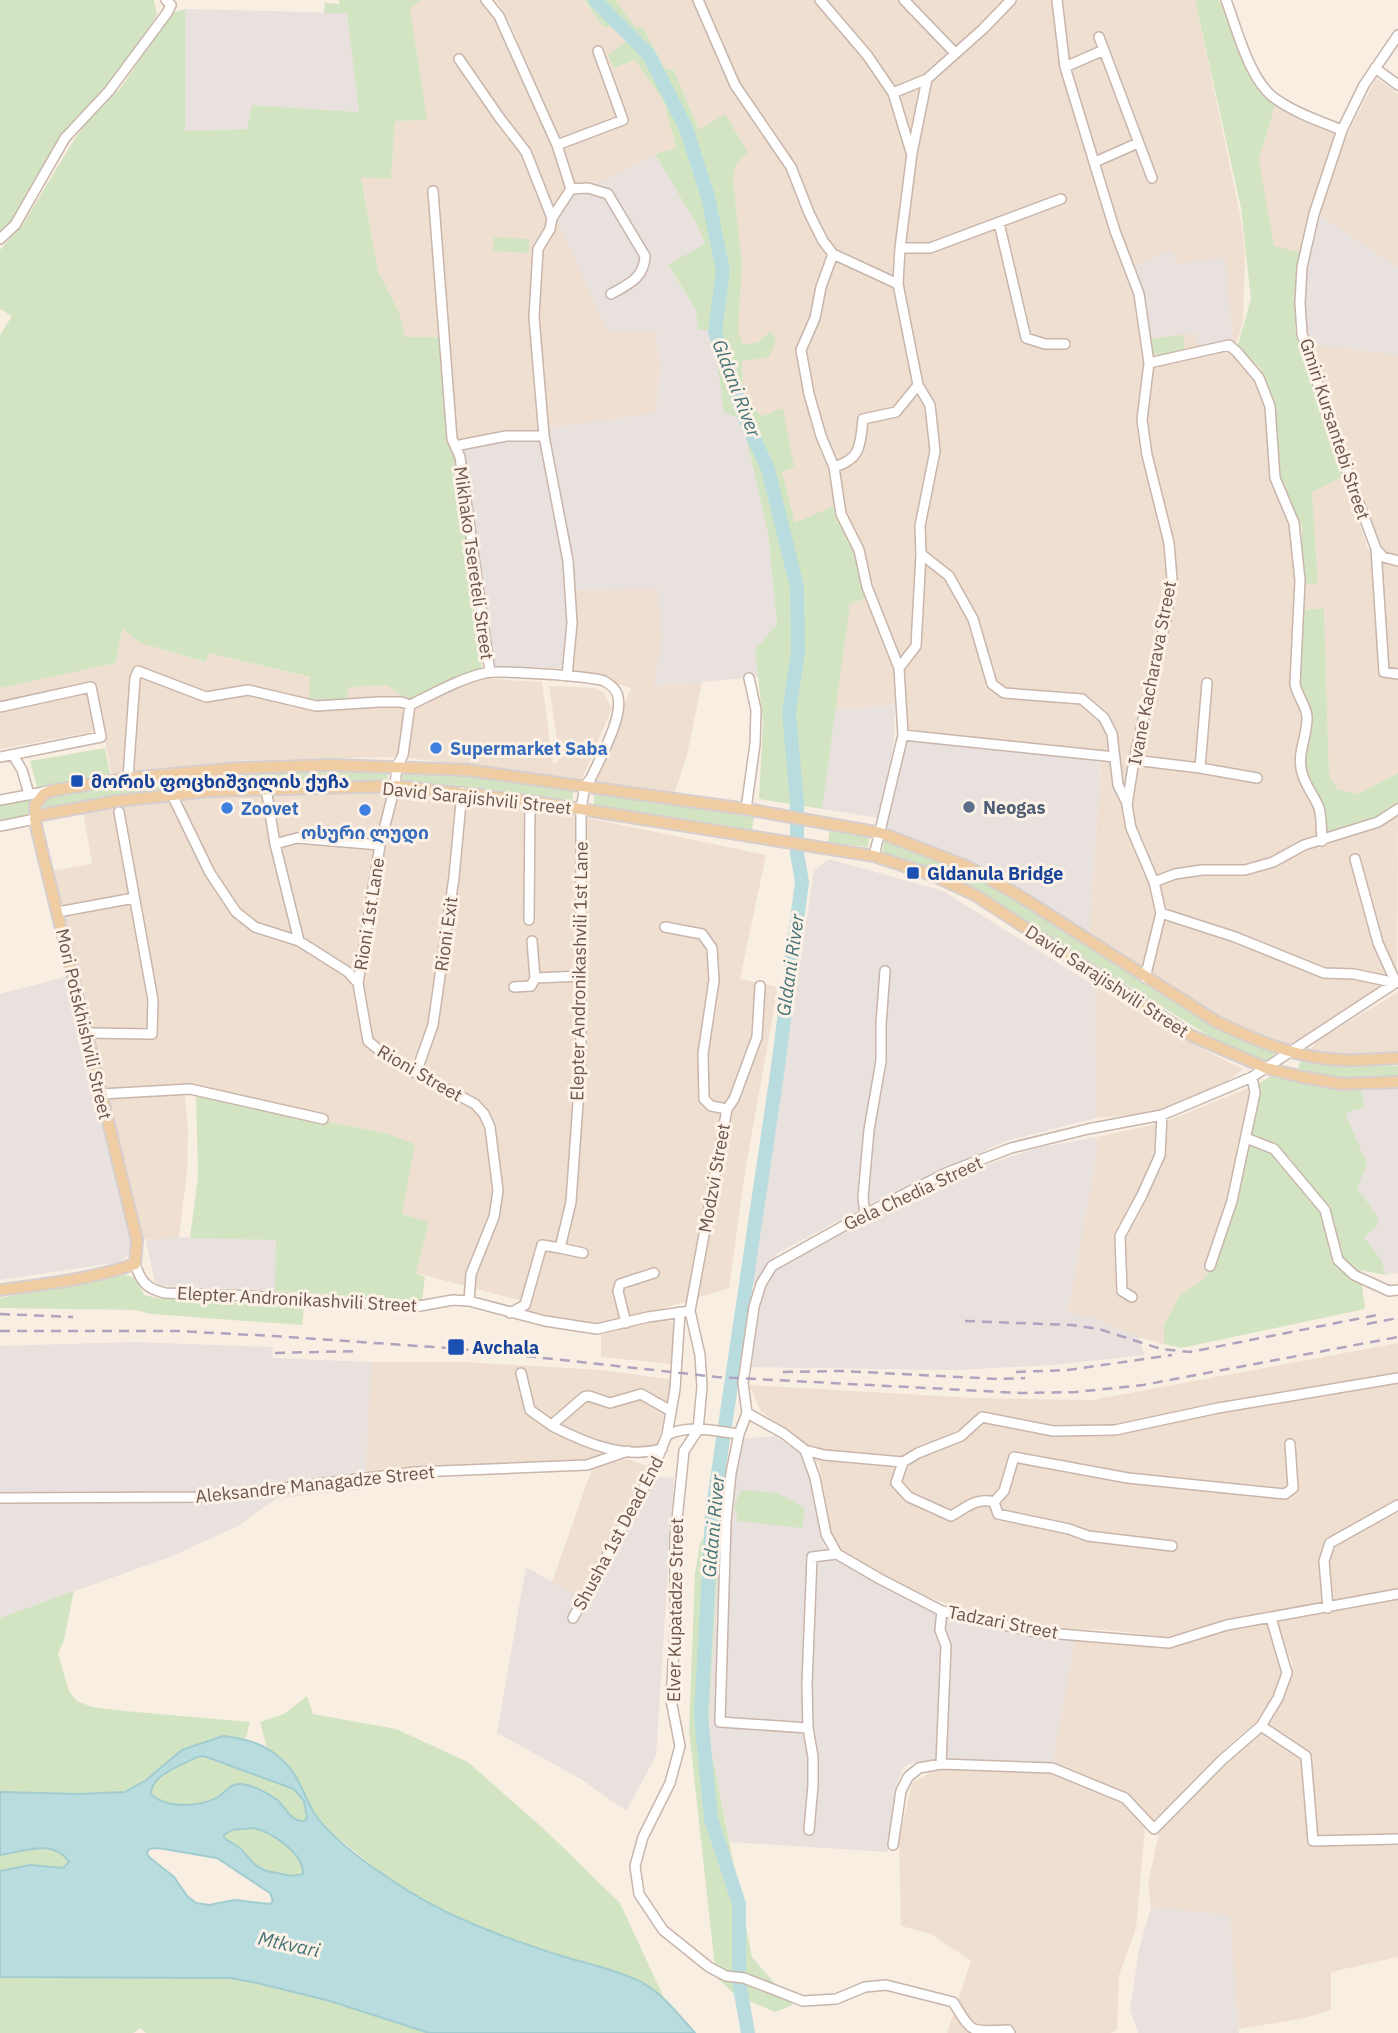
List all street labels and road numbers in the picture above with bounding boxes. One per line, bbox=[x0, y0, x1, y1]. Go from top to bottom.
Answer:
street label: Gmiri Kursantebi Street bbox=[1295, 335, 1375, 523]
street label: Mikhako Tsereteli Street bbox=[449, 465, 499, 661]
street label: Ivane Kacharava Street bbox=[1123, 579, 1181, 767]
street label: David Sarajishvili Street bbox=[381, 777, 573, 819]
street label: Elepter Andronikashvili 1st Lane bbox=[565, 841, 593, 1101]
street label: Rioni 1st Lane bbox=[349, 856, 389, 972]
street label: Rioni Exit bbox=[429, 895, 463, 973]
street label: David Sarajishvili Street bbox=[1021, 920, 1193, 1042]
street label: Mori Potskhishvili Street bbox=[51, 926, 117, 1122]
street label: Rioni Street bbox=[373, 1039, 467, 1107]
street label: Modzvi Street bbox=[693, 1122, 735, 1234]
street label: Gela Chedia Street bbox=[840, 1151, 986, 1235]
street label: Elepter Andronikashvili Street bbox=[176, 1281, 418, 1317]
street label: Shusha 1st Dead End bbox=[568, 1452, 668, 1614]
street label: Aleksandre Managadze Street bbox=[194, 1460, 436, 1508]
street label: Elver Kupatadze Street bbox=[662, 1518, 688, 1702]
street label: Tadzari Street bbox=[946, 1600, 1060, 1644]

